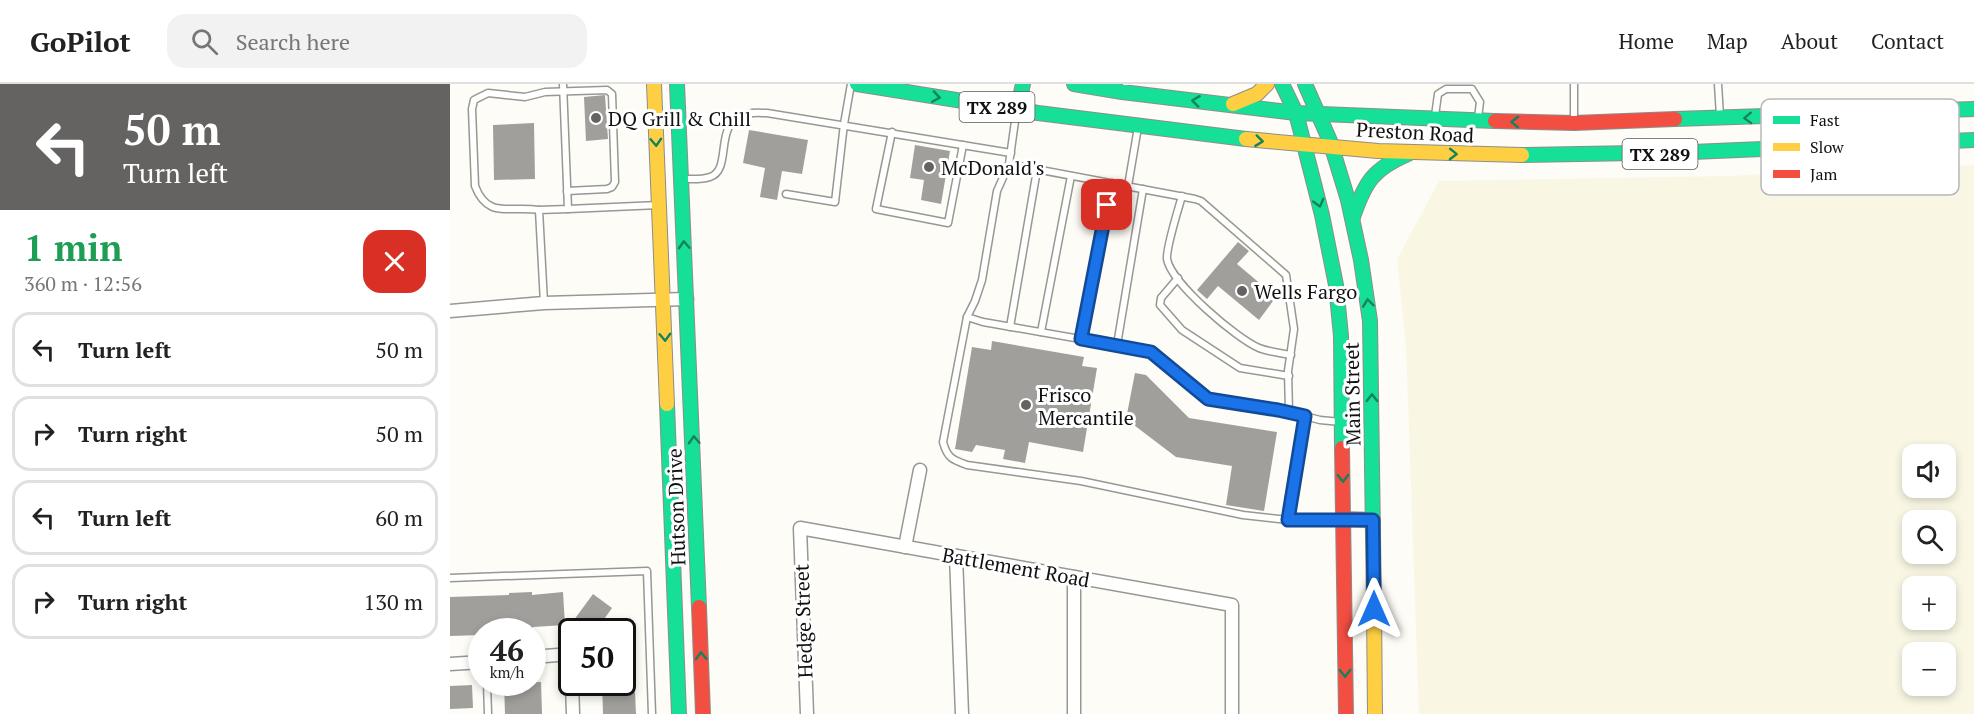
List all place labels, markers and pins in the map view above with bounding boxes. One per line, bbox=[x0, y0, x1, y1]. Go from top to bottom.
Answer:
place label: DQ Grill & Chill bbox=[608, 105, 751, 132]
marker: DQ Grill & Chill bbox=[589, 111, 603, 125]
place label: McDonald's bbox=[941, 154, 1045, 181]
marker: McDonald's bbox=[922, 160, 936, 174]
pin bbox=[1081, 179, 1132, 230]
place label: Wells Fargo bbox=[1254, 278, 1357, 305]
marker: Wells Fargo bbox=[1235, 284, 1249, 298]
place label: Frisco Mercantile bbox=[1038, 381, 1134, 431]
marker: Frisco Mercantile bbox=[1019, 398, 1033, 412]

